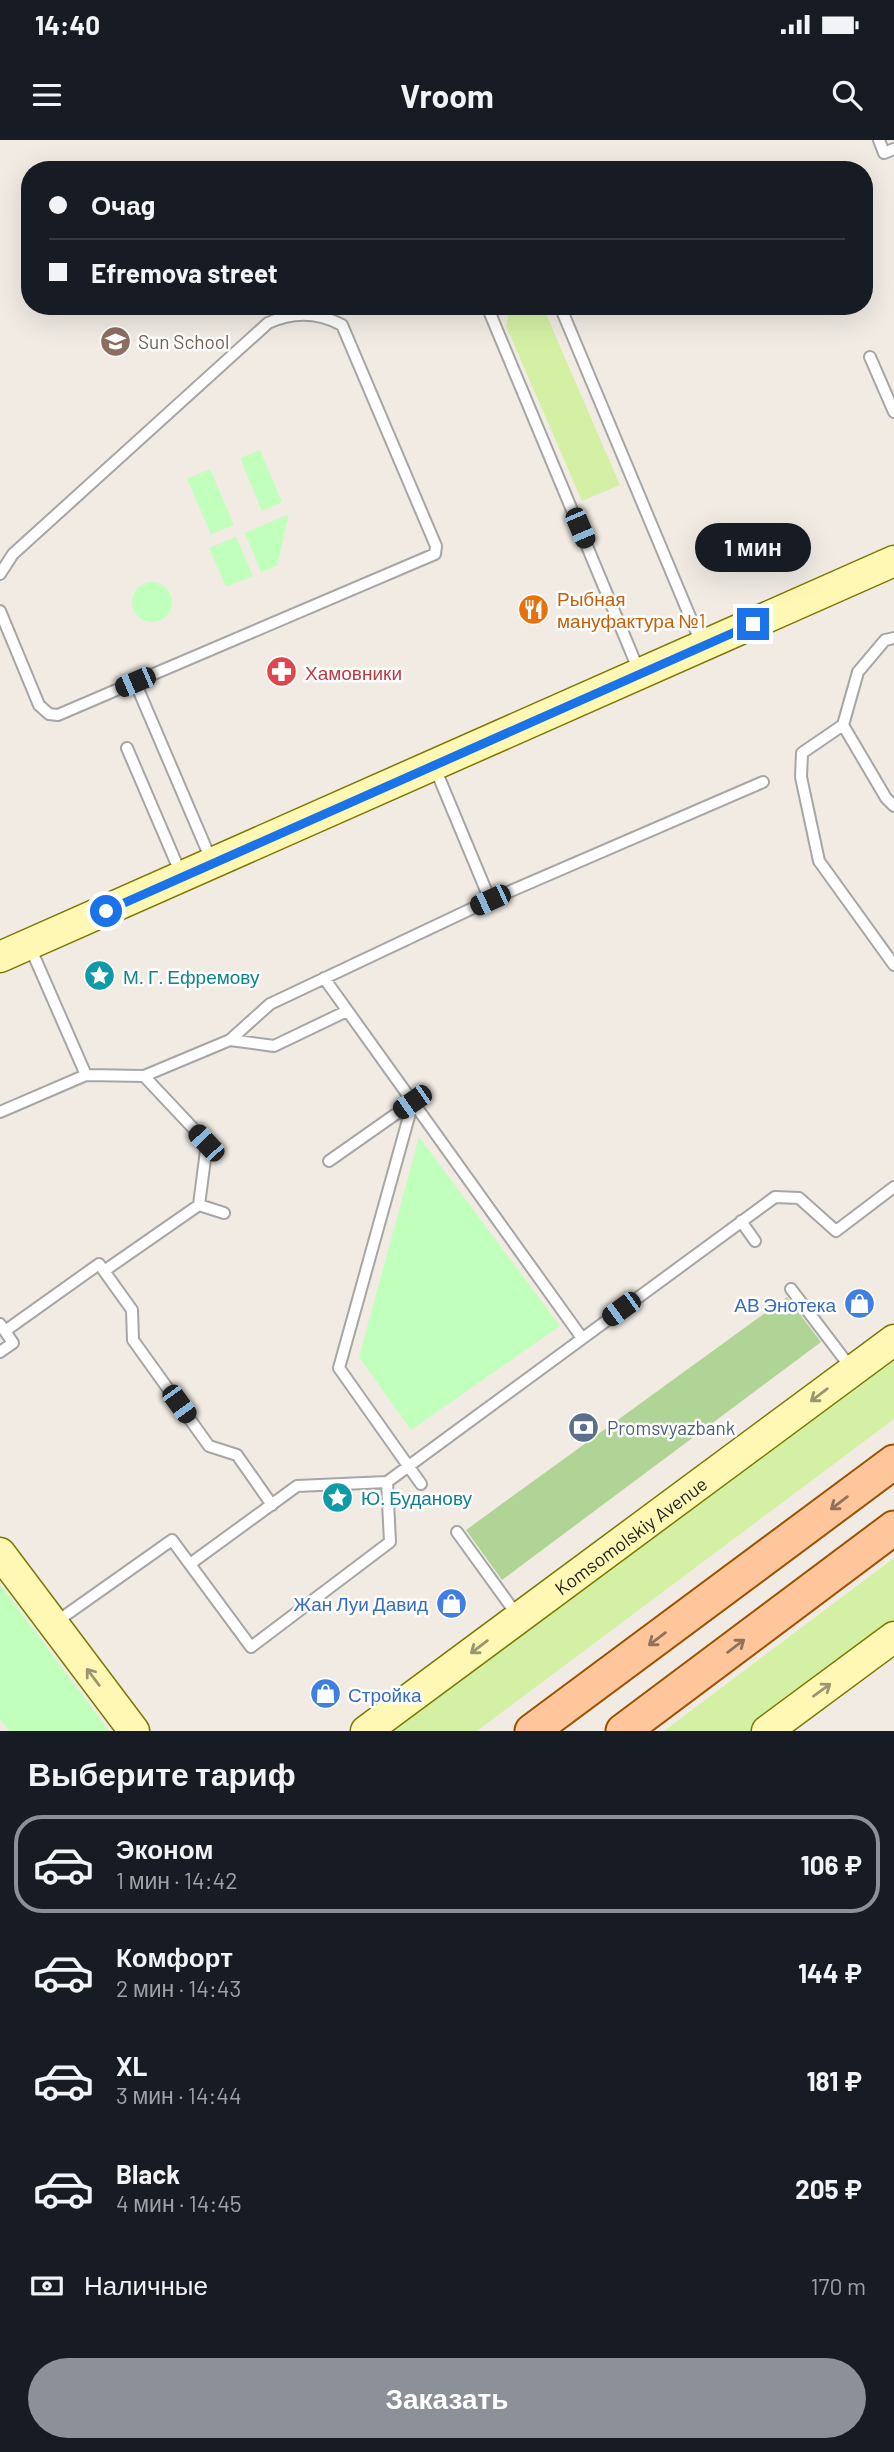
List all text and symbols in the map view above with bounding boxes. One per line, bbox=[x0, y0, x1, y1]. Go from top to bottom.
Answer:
text: 14:40 bbox=[35, 9, 100, 40]
icon: menu bbox=[28, 76, 66, 114]
text: Vroom bbox=[400, 76, 494, 114]
icon: search bbox=[828, 76, 866, 114]
text: Очаg bbox=[91, 189, 155, 220]
text: Efremova street bbox=[91, 257, 278, 288]
school or university icon: Sun School bbox=[98, 324, 132, 358]
place label: Sun School bbox=[138, 330, 230, 353]
car bbox=[563, 505, 598, 551]
callout: 1 мин bbox=[695, 522, 811, 572]
text: 1 мин bbox=[724, 533, 782, 561]
place label: Рыбная мануфактура №1 bbox=[557, 587, 705, 632]
restaurant icon: Рыбная мануфактура №1 bbox=[517, 592, 551, 626]
route end bbox=[737, 608, 769, 640]
pharmacy icon: Хамовники bbox=[265, 655, 299, 689]
place label: Хамовники bbox=[305, 661, 402, 684]
car bbox=[112, 664, 159, 700]
car bbox=[467, 882, 514, 918]
route start bbox=[90, 895, 122, 927]
place icon: М. Г. Ефремову bbox=[83, 959, 117, 993]
place label: М. Г. Ефремову bbox=[123, 965, 260, 988]
car bbox=[389, 1081, 436, 1123]
car bbox=[184, 1120, 229, 1166]
shop icon: АВ Энотека bbox=[842, 1287, 876, 1321]
car bbox=[598, 1288, 645, 1330]
place label: АВ Энотека bbox=[734, 1293, 836, 1316]
car bbox=[159, 1381, 200, 1427]
one-way arrow bbox=[810, 1387, 829, 1402]
bank icon: Promsvyazbank bbox=[567, 1410, 601, 1444]
place label: Promsvyazbank bbox=[607, 1416, 735, 1439]
street label: Komsomolskiy Avenue bbox=[550, 1471, 711, 1599]
place icon: Ю. Буданову bbox=[321, 1480, 355, 1514]
place label: Ю. Буданову bbox=[361, 1486, 473, 1509]
one-way arrow bbox=[830, 1496, 849, 1510]
shop icon: Жан Луи Давид bbox=[434, 1586, 468, 1620]
place label: Жан Луи Давид bbox=[294, 1592, 428, 1615]
one-way arrow bbox=[648, 1631, 666, 1646]
one-way arrow bbox=[726, 1639, 745, 1653]
one-way arrow bbox=[470, 1640, 489, 1654]
one-way arrow bbox=[86, 1668, 101, 1686]
shop icon: Стройка bbox=[308, 1677, 342, 1711]
place label: Стройка bbox=[348, 1683, 422, 1706]
one-way arrow bbox=[812, 1683, 830, 1698]
text: Выберите тариф bbox=[28, 1754, 296, 1792]
icon: car bbox=[32, 1833, 95, 1896]
text: Эконом bbox=[116, 1833, 214, 1864]
text: 106 ₽ bbox=[801, 1849, 862, 1880]
text: 1 мин · 14:42 bbox=[116, 1866, 238, 1894]
icon: car bbox=[32, 1941, 95, 2004]
text: Комфорт bbox=[116, 1941, 233, 1972]
text: 144 ₽ bbox=[798, 1957, 862, 1988]
text: 2 мин · 14:43 bbox=[116, 1974, 241, 2002]
icon: car bbox=[32, 2049, 95, 2112]
text: XL bbox=[116, 2050, 147, 2081]
text: 181 ₽ bbox=[806, 2065, 862, 2096]
text: 3 мин · 14:44 bbox=[116, 2081, 242, 2109]
icon: car bbox=[32, 2157, 95, 2220]
text: Black bbox=[116, 2158, 180, 2189]
text: 205 ₽ bbox=[795, 2173, 862, 2204]
text: 4 мин · 14:45 bbox=[116, 2189, 242, 2217]
icon: cash bbox=[28, 2267, 66, 2305]
text: Наличные bbox=[84, 2269, 208, 2300]
text: 170 m bbox=[810, 2272, 866, 2300]
button: Заказать bbox=[28, 2358, 866, 2438]

